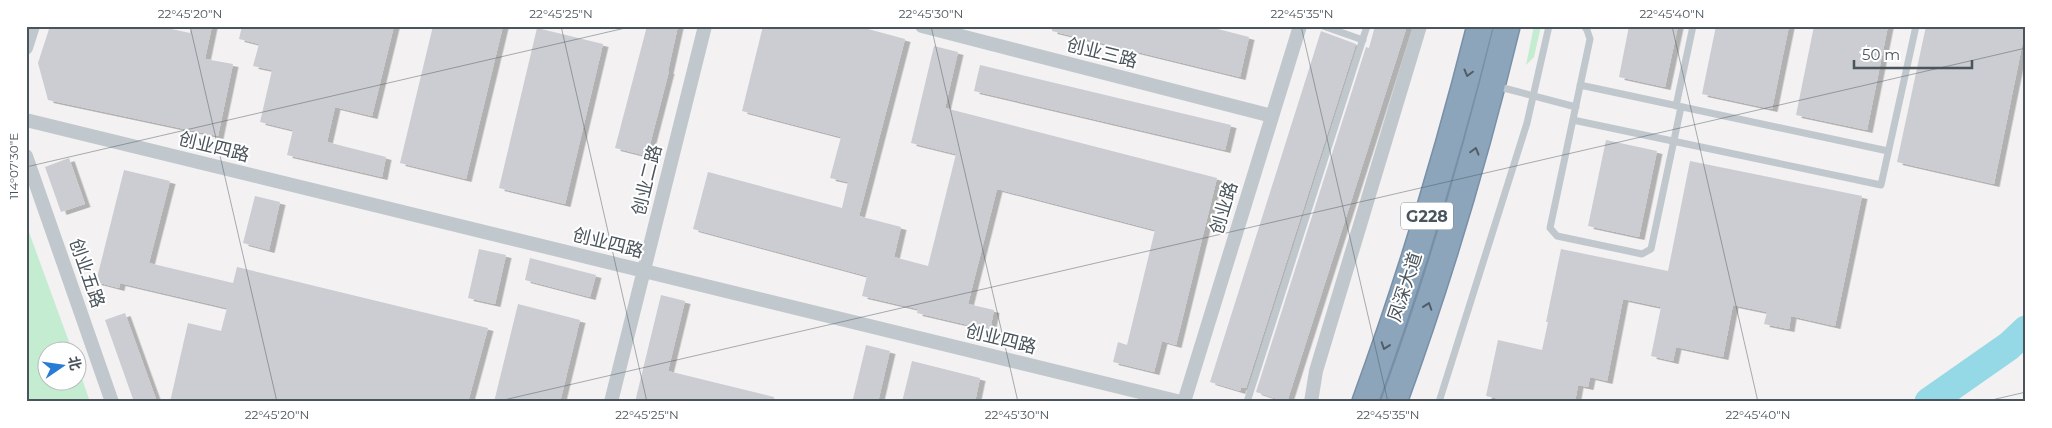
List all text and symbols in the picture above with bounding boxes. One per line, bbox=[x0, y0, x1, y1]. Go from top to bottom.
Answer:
text: 22°45'20"N bbox=[158, 6, 222, 21]
text: 22°45'25"N bbox=[529, 6, 593, 21]
text: 22°45'30"N bbox=[899, 6, 963, 21]
text: 22°45'35"N bbox=[1270, 6, 1334, 21]
text: 22°45'40"N bbox=[1639, 6, 1705, 21]
street label: 创业三路 bbox=[1064, 34, 1140, 72]
scale bar bbox=[1854, 38, 1972, 70]
text: 50 m bbox=[1862, 45, 1900, 64]
one-way arrow bbox=[1463, 69, 1474, 78]
street label: 创业四路 bbox=[176, 128, 252, 166]
text: 114°07'30"E bbox=[6, 133, 21, 199]
street label: 创业二路 bbox=[628, 142, 666, 218]
one-way arrow bbox=[1470, 147, 1480, 155]
street label: 创业路 bbox=[1206, 179, 1242, 237]
road number: G228 bbox=[1401, 202, 1453, 230]
street label: 创业四路 bbox=[570, 224, 646, 262]
street label: 创业五路 bbox=[65, 235, 109, 311]
street label: 凤深大道 bbox=[1383, 249, 1427, 325]
one-way arrow bbox=[1422, 303, 1432, 311]
street label: 创业四路 bbox=[963, 320, 1039, 358]
north arrow bbox=[38, 340, 88, 390]
one-way arrow bbox=[1381, 341, 1391, 350]
text: 北 bbox=[64, 354, 85, 372]
text: 22°45'20"N bbox=[245, 407, 309, 422]
text: 22°45'25"N bbox=[615, 407, 679, 422]
text: 22°45'30"N bbox=[985, 407, 1049, 422]
text: 22°45'35"N bbox=[1356, 407, 1420, 422]
text: 22°45'40"N bbox=[1725, 407, 1791, 422]

